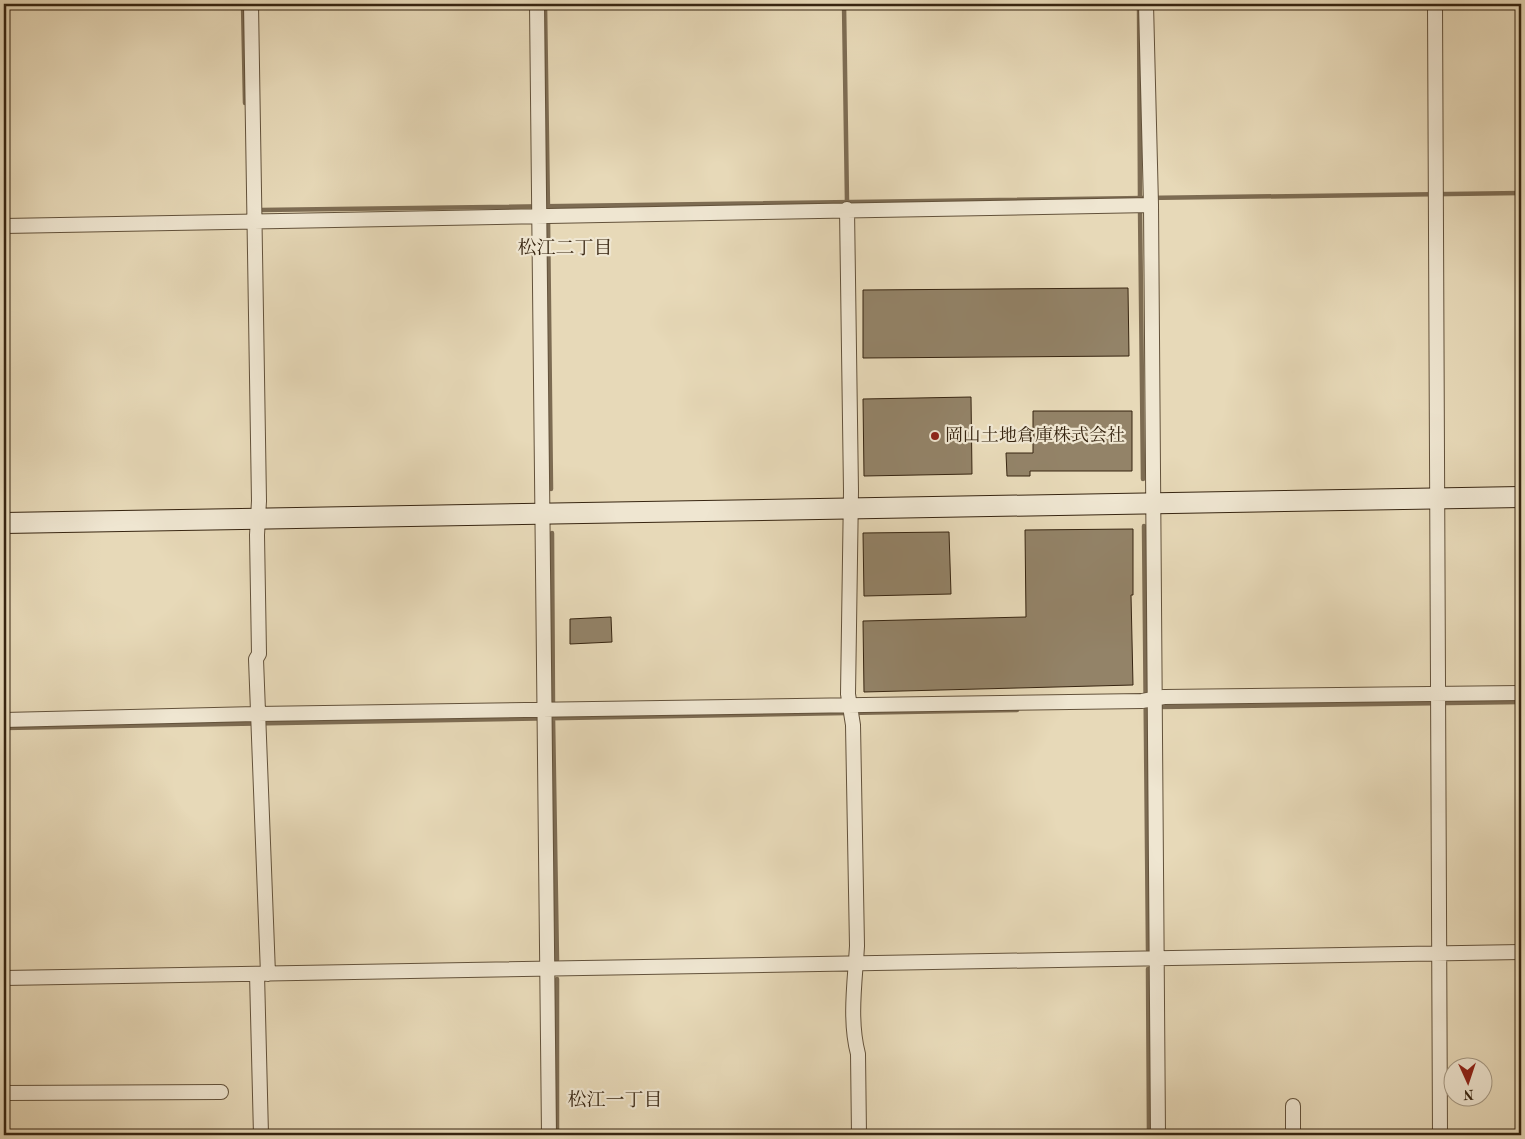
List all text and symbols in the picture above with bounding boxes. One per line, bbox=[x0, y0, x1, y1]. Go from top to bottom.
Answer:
district label: 松江二丁目 bbox=[517, 238, 613, 259]
place label: 岡山土地倉庫株式会社 bbox=[945, 425, 1125, 445]
marker: 岡山土地倉庫株式会社 bbox=[929, 430, 941, 442]
north arrow bbox=[1442, 1056, 1492, 1106]
text: N bbox=[1463, 1087, 1474, 1101]
district label: 松江一丁目 bbox=[567, 1090, 663, 1111]

